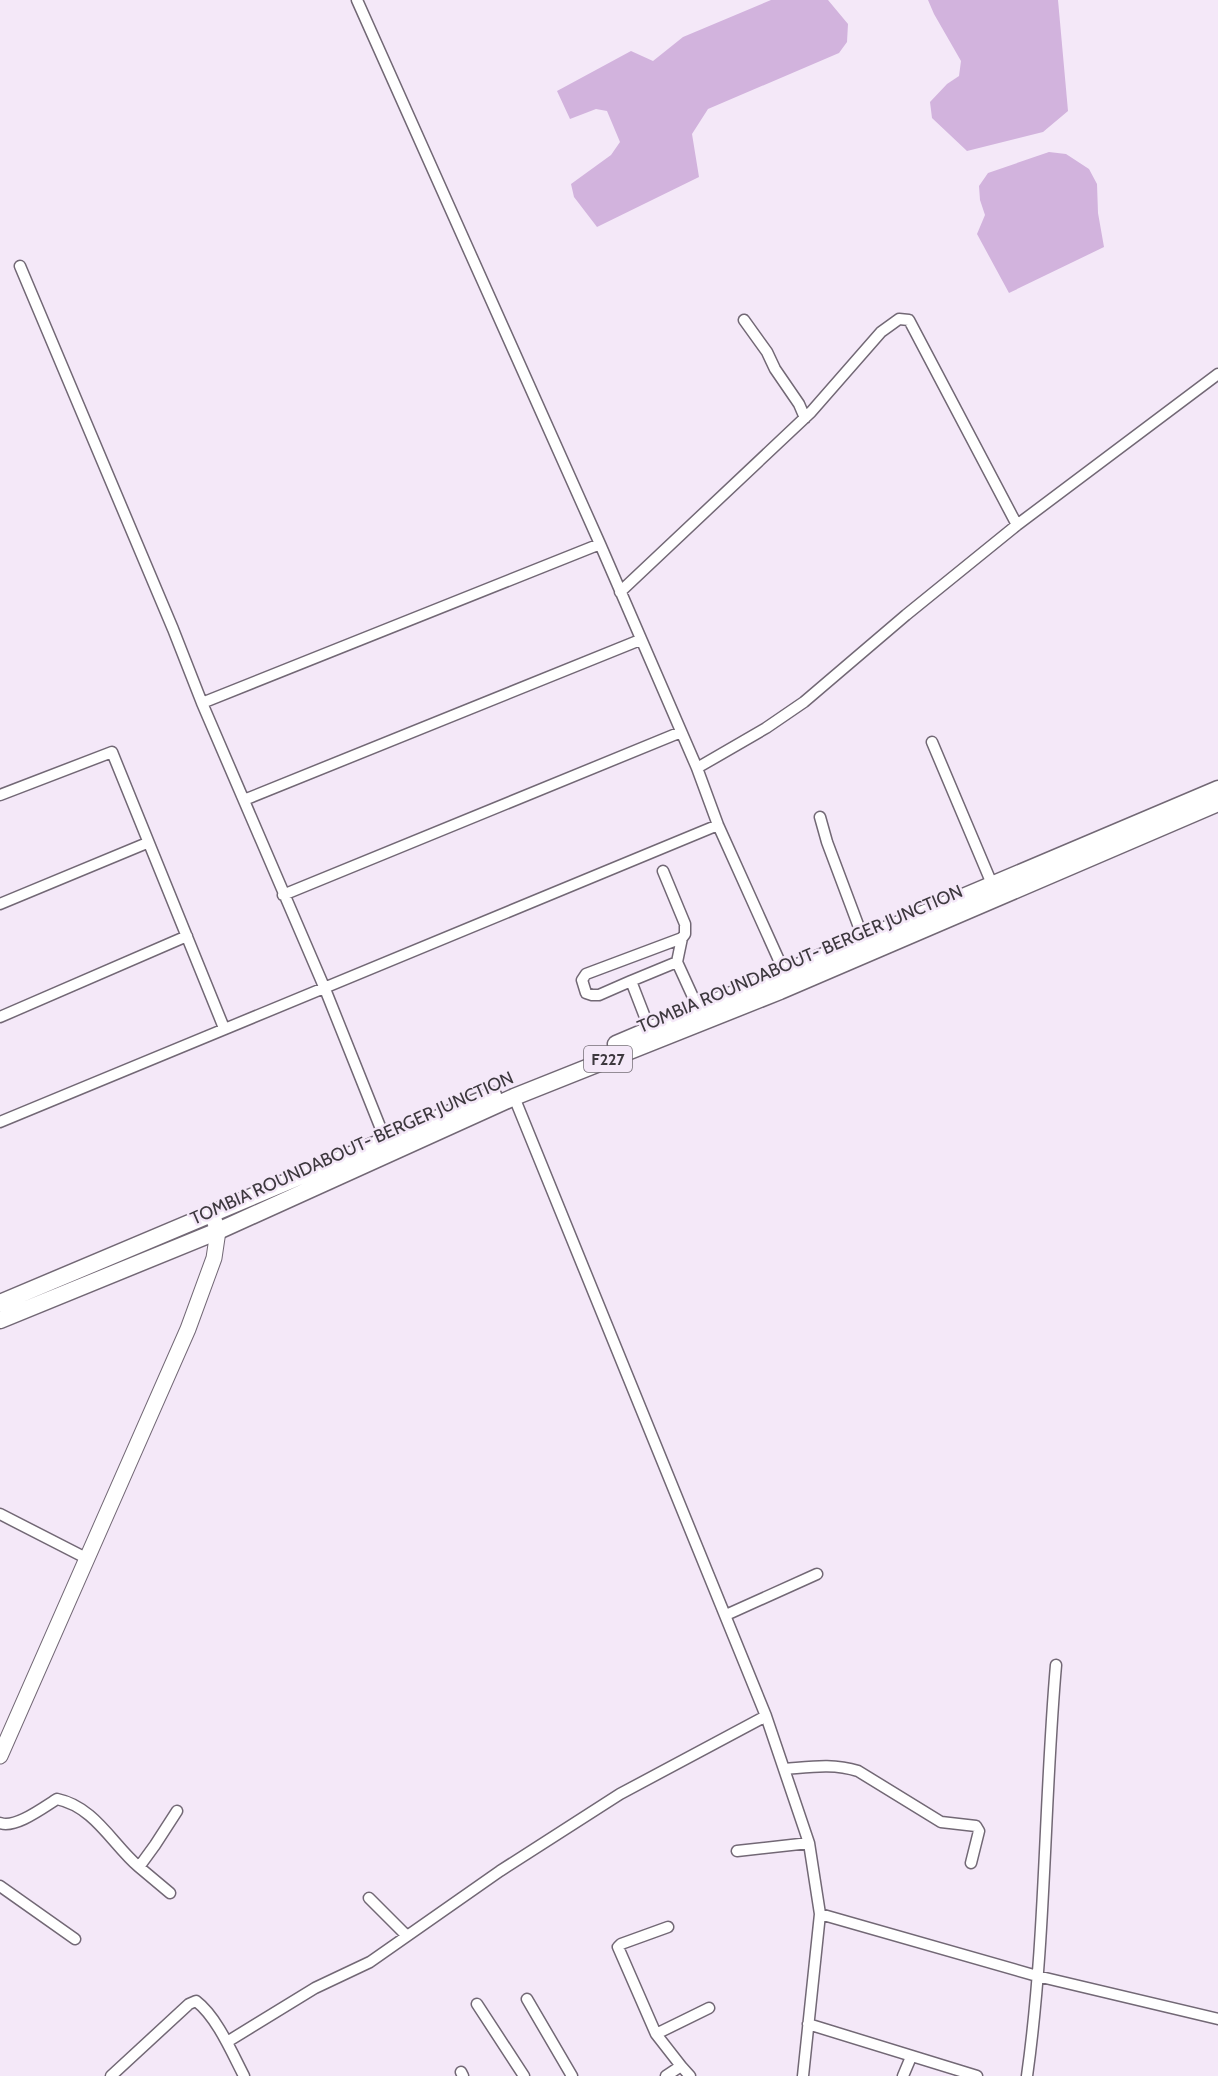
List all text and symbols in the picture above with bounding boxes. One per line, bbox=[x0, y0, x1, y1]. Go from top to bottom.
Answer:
street label: TOMBIA ROUNDABOUT- BERGER JUNCTION bbox=[634, 880, 966, 1038]
road number: F227 bbox=[584, 1046, 632, 1072]
street label: TOMBIA ROUNDABOUT- BERGER JUNCTION bbox=[187, 1067, 517, 1229]

